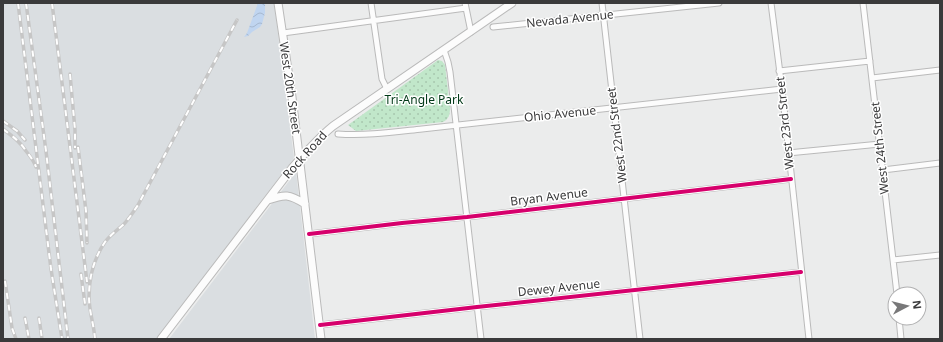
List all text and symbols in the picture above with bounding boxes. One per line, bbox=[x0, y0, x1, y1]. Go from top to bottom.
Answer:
street label: Nevada Avenue bbox=[525, 5, 615, 32]
street label: West 20th Street bbox=[276, 41, 305, 136]
street label: West 23rd Street bbox=[771, 75, 798, 170]
street label: West 22nd Street bbox=[602, 86, 631, 184]
park label: Tri-Angle Park bbox=[385, 91, 464, 108]
street label: West 24th Street bbox=[866, 100, 893, 195]
street label: Ohio Avenue bbox=[523, 101, 597, 126]
street label: Rock Road bbox=[279, 127, 331, 182]
street label: Bryan Avenue bbox=[509, 183, 589, 210]
street label: Dewey Avenue bbox=[517, 275, 601, 300]
north arrow bbox=[887, 286, 927, 326]
text: N bbox=[909, 299, 925, 310]

